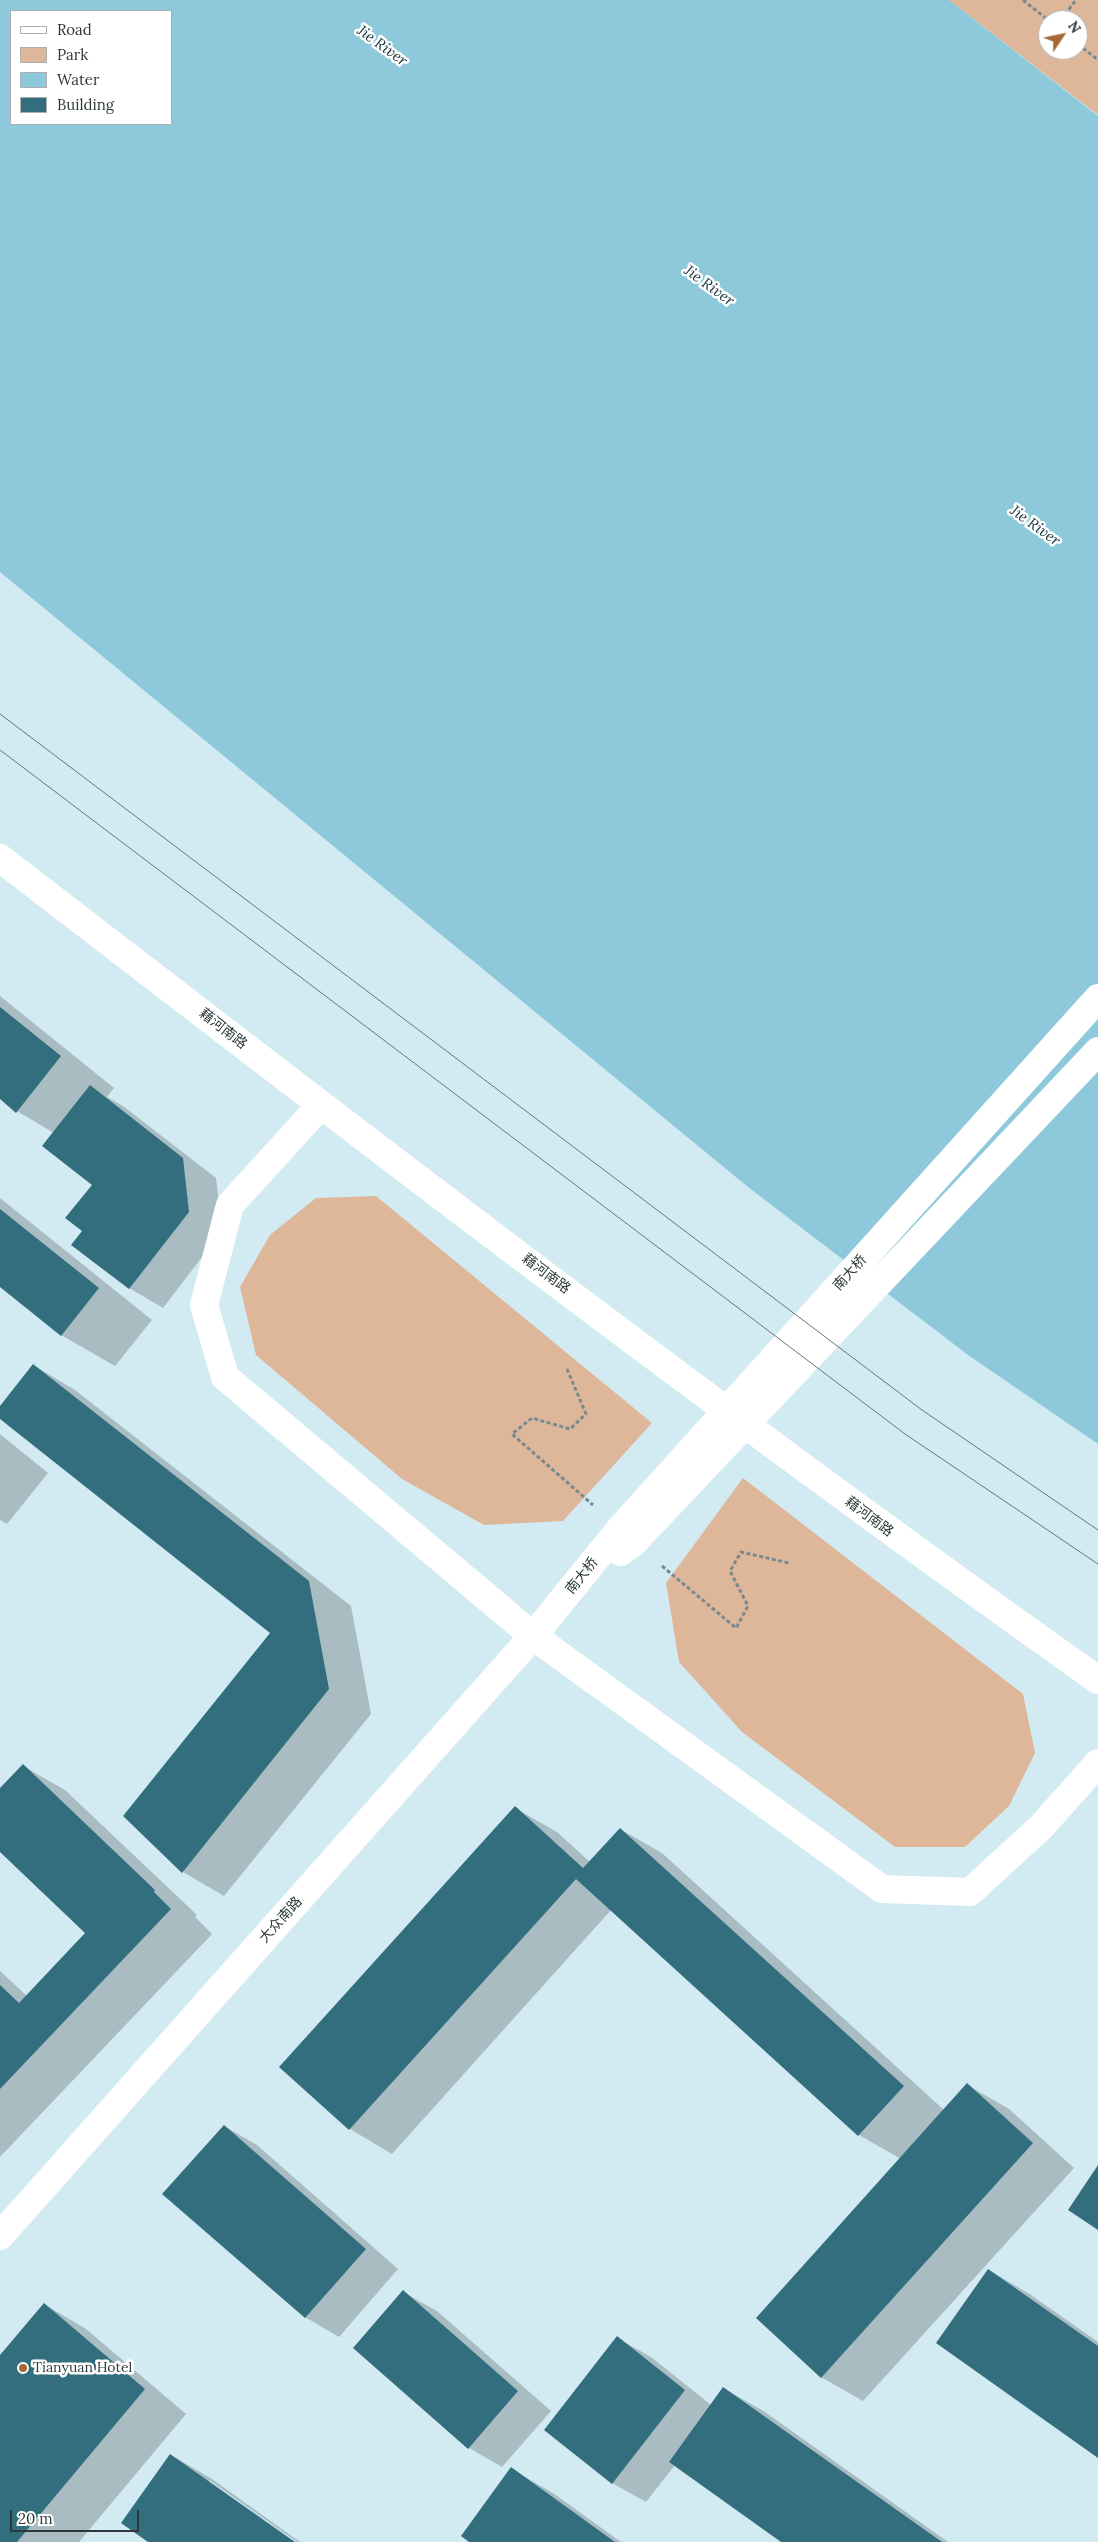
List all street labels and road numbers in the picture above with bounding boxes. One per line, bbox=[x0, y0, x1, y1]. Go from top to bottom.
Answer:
street label: 藉河南路 bbox=[196, 1005, 250, 1053]
street label: 藉河南路 bbox=[519, 1250, 573, 1298]
street label: 南大桥 bbox=[830, 1252, 870, 1294]
street label: 藉河南路 bbox=[842, 1493, 896, 1541]
street label: 南大桥 bbox=[562, 1554, 602, 1598]
street label: 大众南路 bbox=[256, 1894, 306, 1946]

